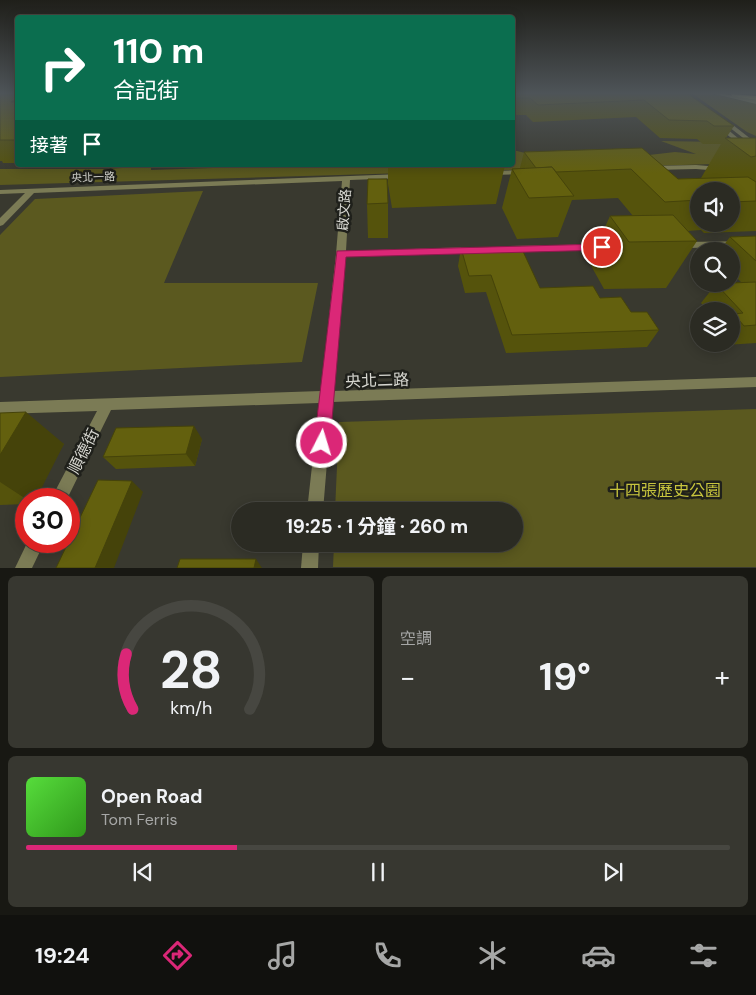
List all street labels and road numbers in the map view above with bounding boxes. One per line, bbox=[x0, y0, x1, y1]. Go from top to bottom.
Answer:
street label: 央北一路 bbox=[71, 169, 115, 185]
street label: 啟文路 bbox=[334, 188, 354, 232]
street label: 央北二路 bbox=[345, 369, 409, 392]
street label: 順德街 bbox=[63, 425, 104, 477]

